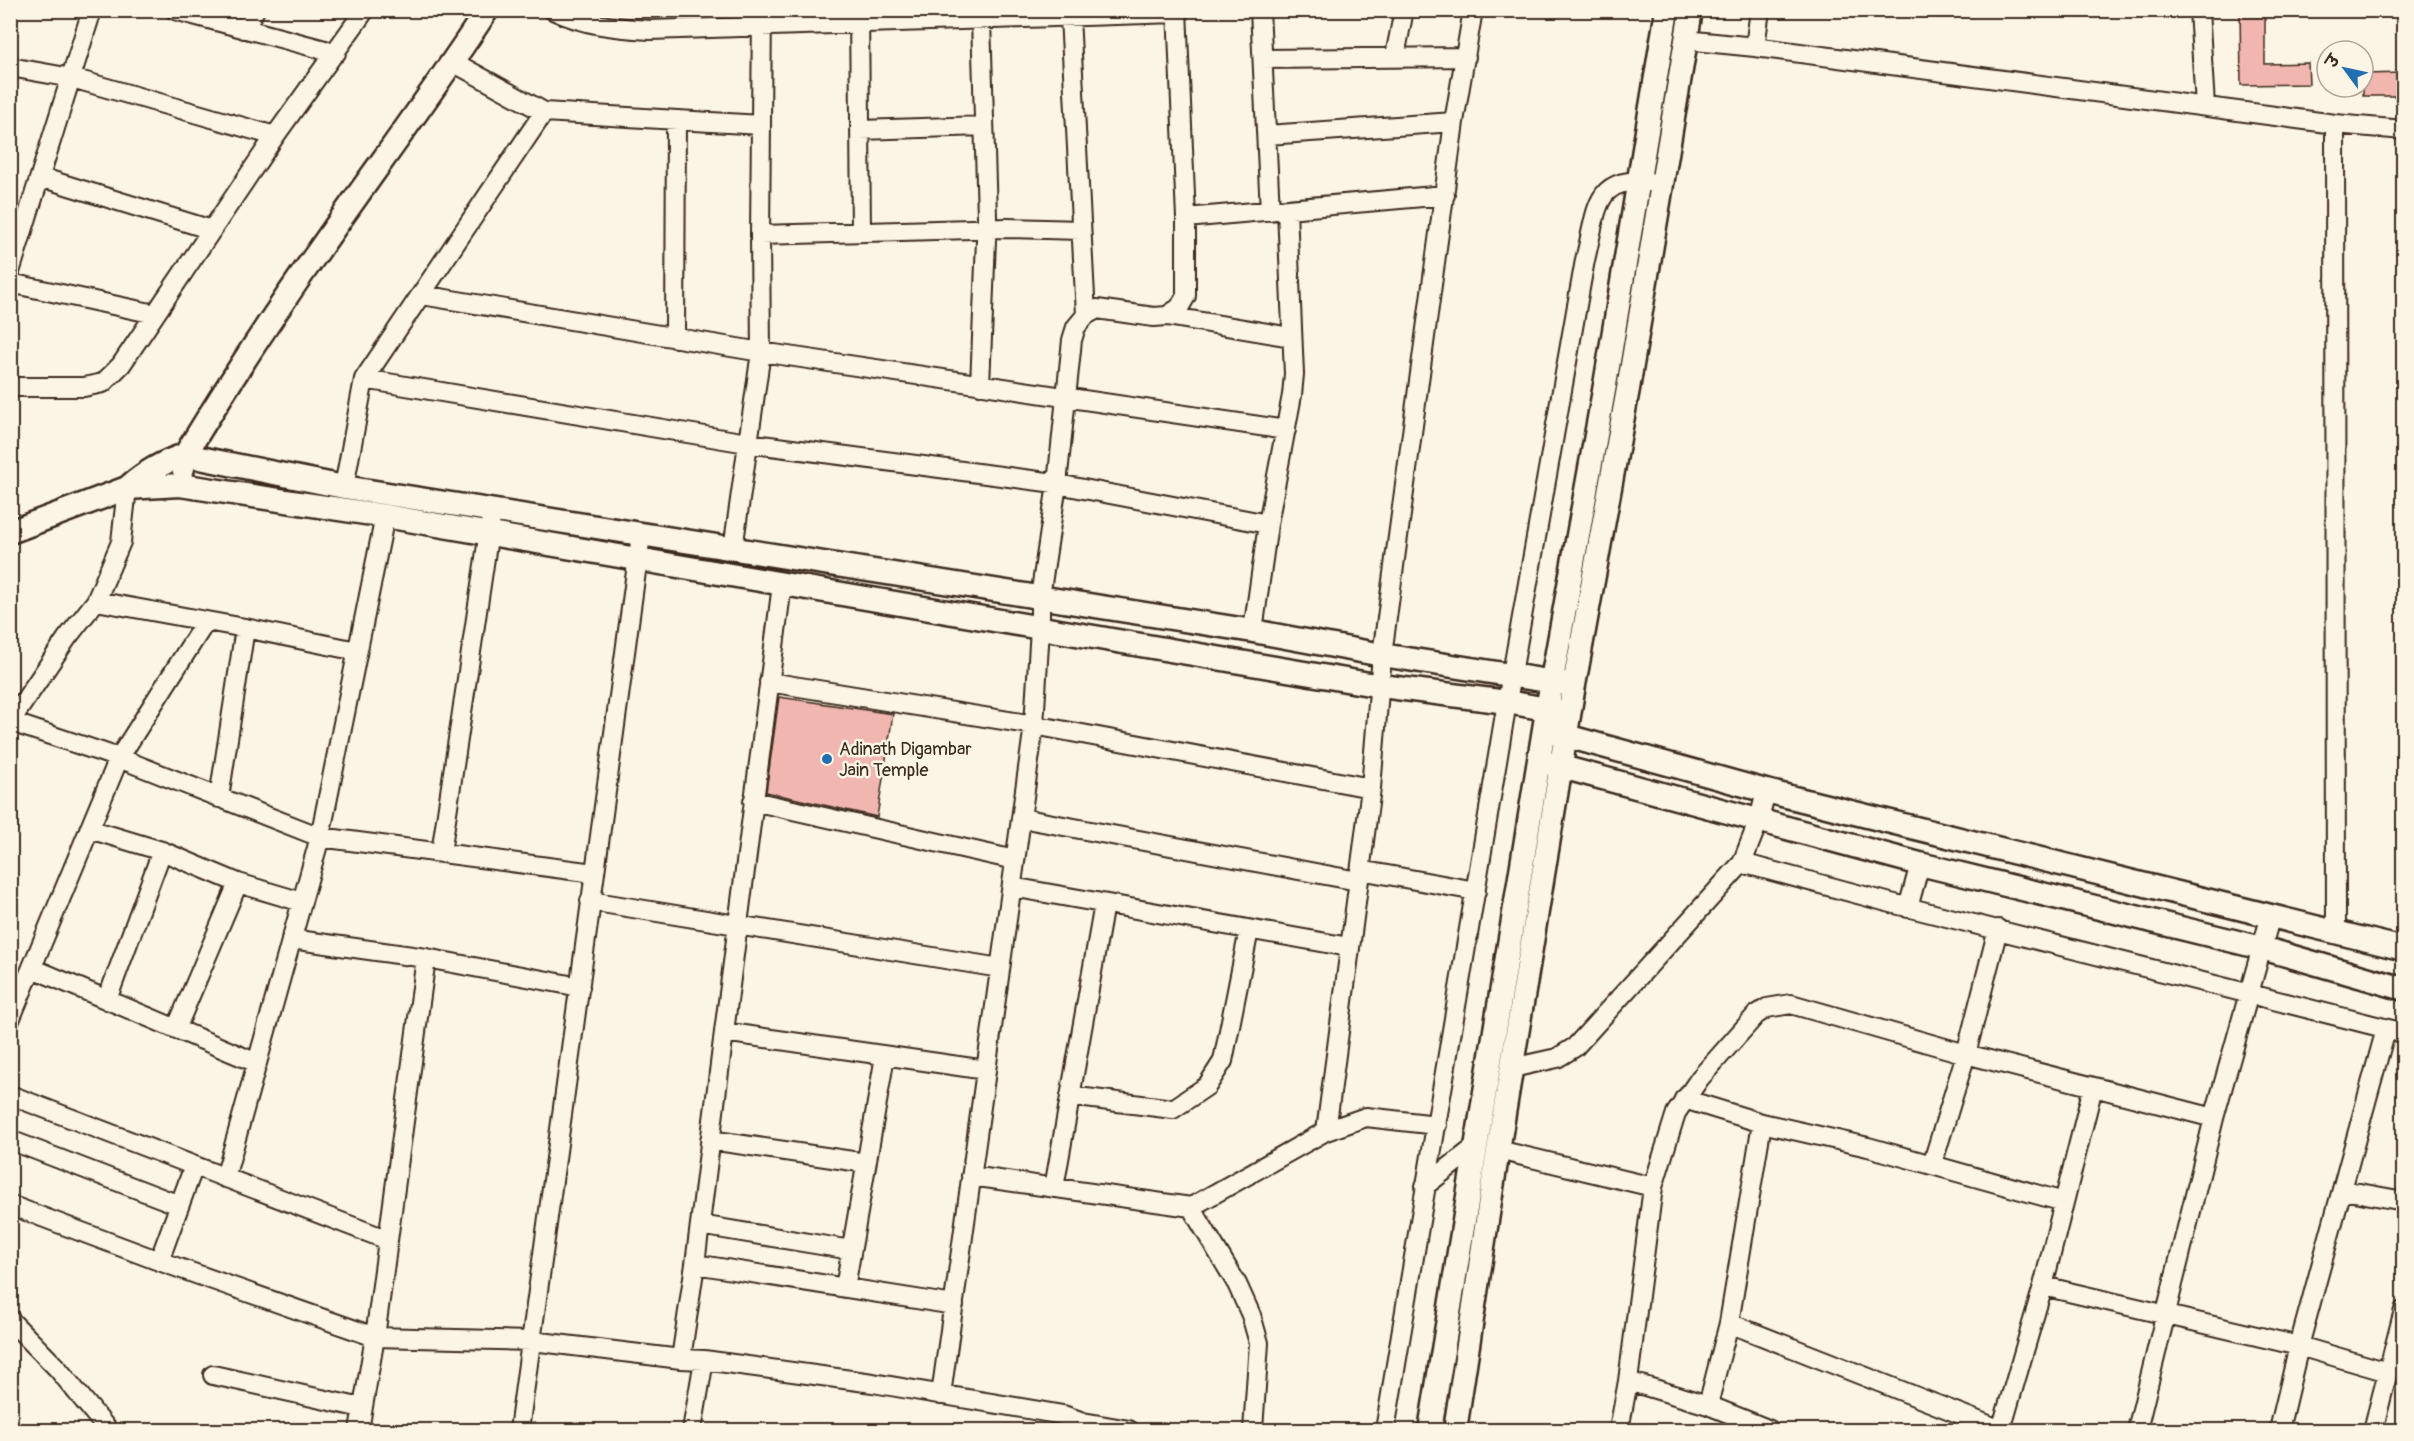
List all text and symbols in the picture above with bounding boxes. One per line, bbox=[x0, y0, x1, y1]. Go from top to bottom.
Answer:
north arrow bbox=[2315, 39, 2375, 99]
text: उ bbox=[2321, 50, 2345, 73]
place label: Adinath Digambar Jain Temple bbox=[839, 738, 972, 782]
marker: Adinath Digambar Jain Temple bbox=[820, 752, 834, 766]

